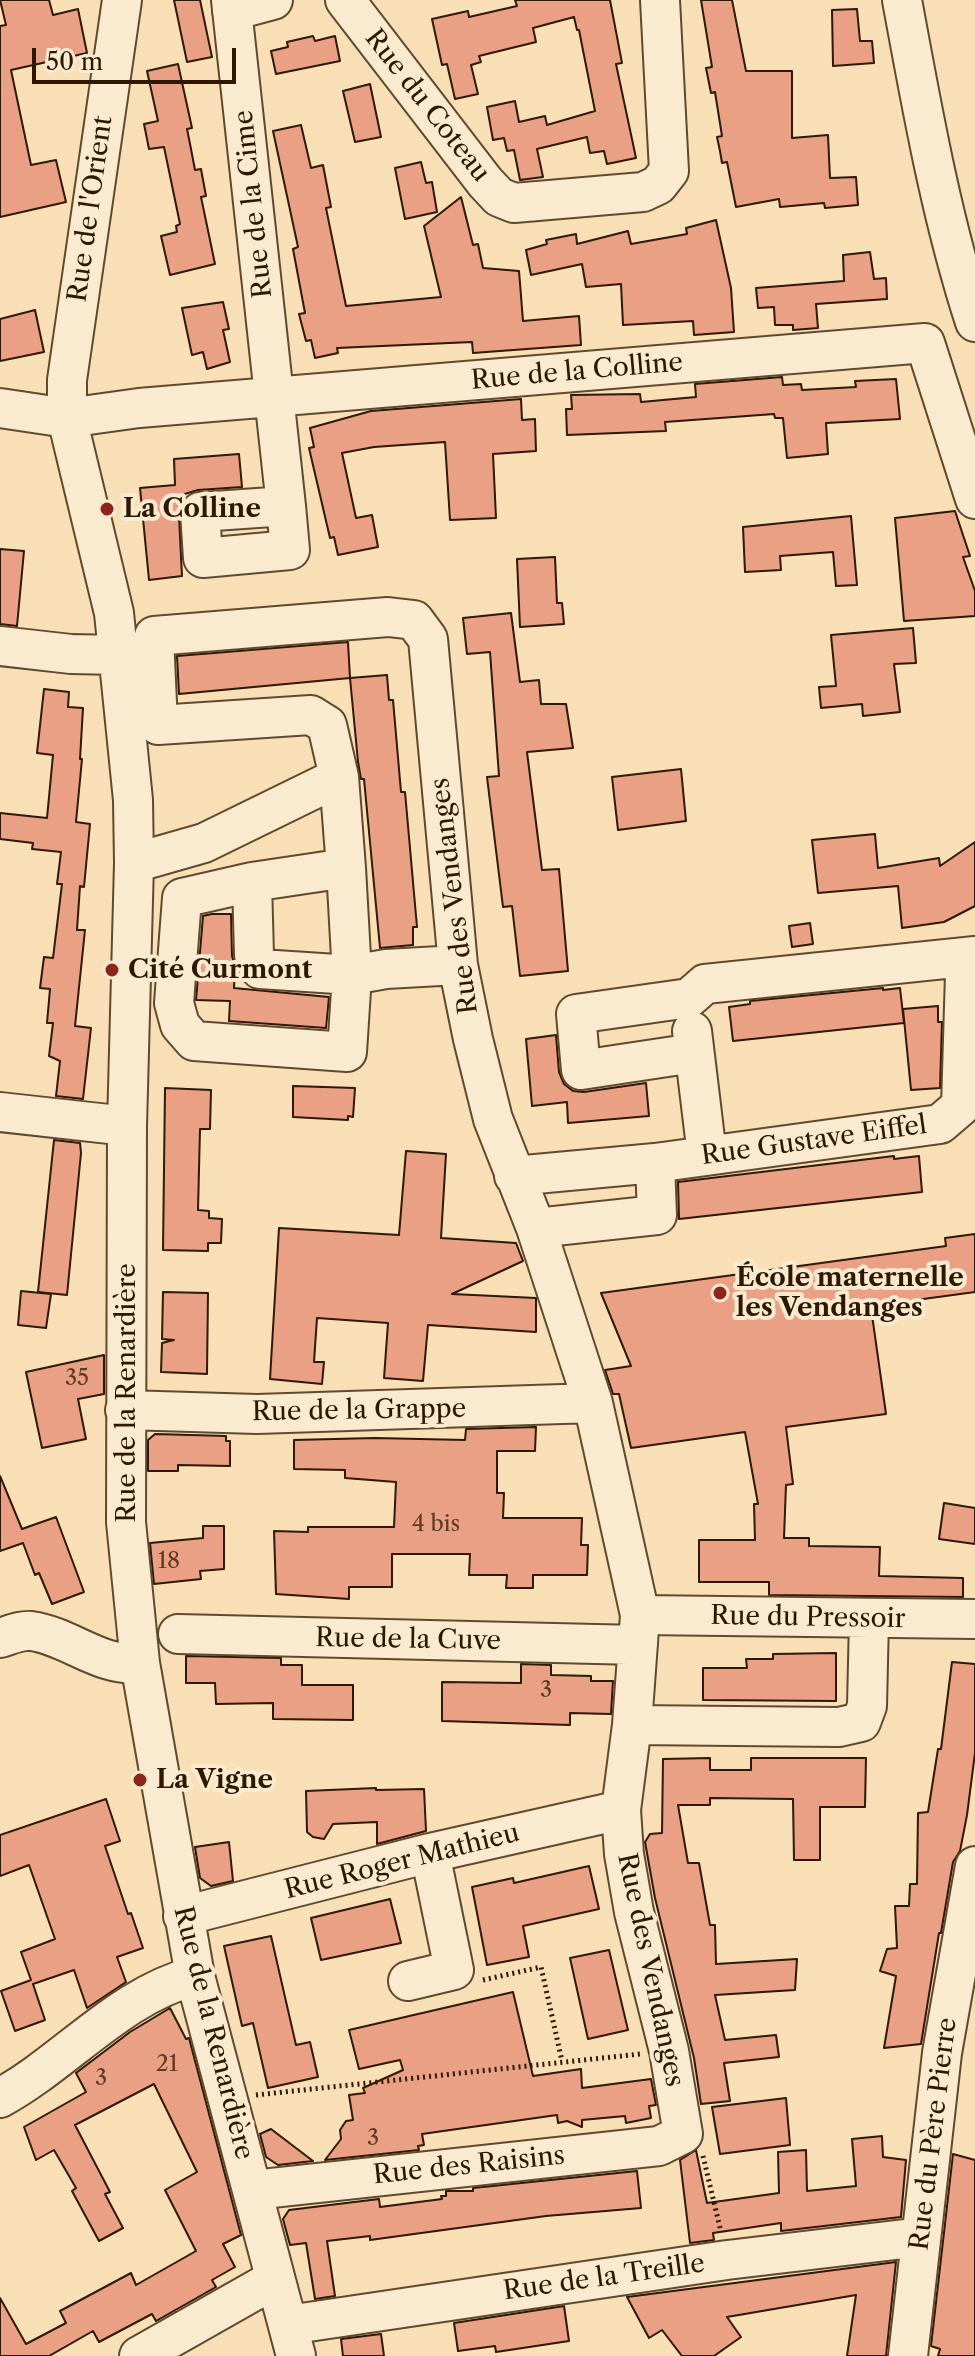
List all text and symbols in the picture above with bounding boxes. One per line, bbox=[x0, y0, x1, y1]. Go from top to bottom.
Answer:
street label: Rue du Coteau bbox=[358, 24, 496, 188]
scale bar bbox=[36, 32, 240, 82]
text: 50 m bbox=[46, 47, 103, 76]
street label: Rue de la Cime bbox=[229, 108, 279, 300]
street label: Rue de l'Orient bbox=[62, 114, 120, 304]
street label: Rue de la Colline bbox=[470, 347, 684, 397]
place label: La Colline bbox=[123, 493, 261, 525]
marker: La Colline bbox=[98, 500, 116, 518]
street label: Rue des Vendanges bbox=[425, 776, 485, 1016]
place label: Cité Curmont bbox=[128, 954, 312, 986]
marker: Cité Curmont bbox=[103, 961, 121, 979]
street label: Rue Gustave Eiffel bbox=[699, 1110, 929, 1172]
place label: École maternelle les Vendanges bbox=[736, 1262, 964, 1324]
street label: Rue de la Renardière bbox=[111, 1263, 143, 1523]
marker: École maternelle les Vendanges bbox=[711, 1284, 729, 1302]
house number: 35 bbox=[65, 1366, 89, 1392]
street label: Rue de la Grappe bbox=[252, 1394, 466, 1428]
house number: 4 bis bbox=[412, 1512, 460, 1538]
house number: 18 bbox=[158, 1549, 180, 1575]
street label: Rue du Pressoir bbox=[710, 1601, 906, 1635]
street label: Rue de la Cuve bbox=[315, 1623, 501, 1657]
house number: 3 bbox=[540, 1678, 552, 1704]
place label: La Vigne bbox=[156, 1764, 273, 1796]
marker: La Vigne bbox=[131, 1771, 149, 1789]
street label: Rue Roger Mathieu bbox=[281, 1818, 523, 1906]
street label: Rue des Vendanges bbox=[610, 1850, 690, 2090]
street label: Rue de la Renardière bbox=[166, 1903, 260, 2163]
street label: Rue du Père Pierre bbox=[904, 2016, 964, 2252]
house number: 21 bbox=[156, 2052, 178, 2078]
house number: 3 bbox=[95, 2066, 107, 2092]
house number: 3 bbox=[367, 2126, 379, 2152]
street label: Rue des Raisins bbox=[372, 2140, 566, 2192]
street label: Rue de la Treille bbox=[501, 2248, 707, 2308]

